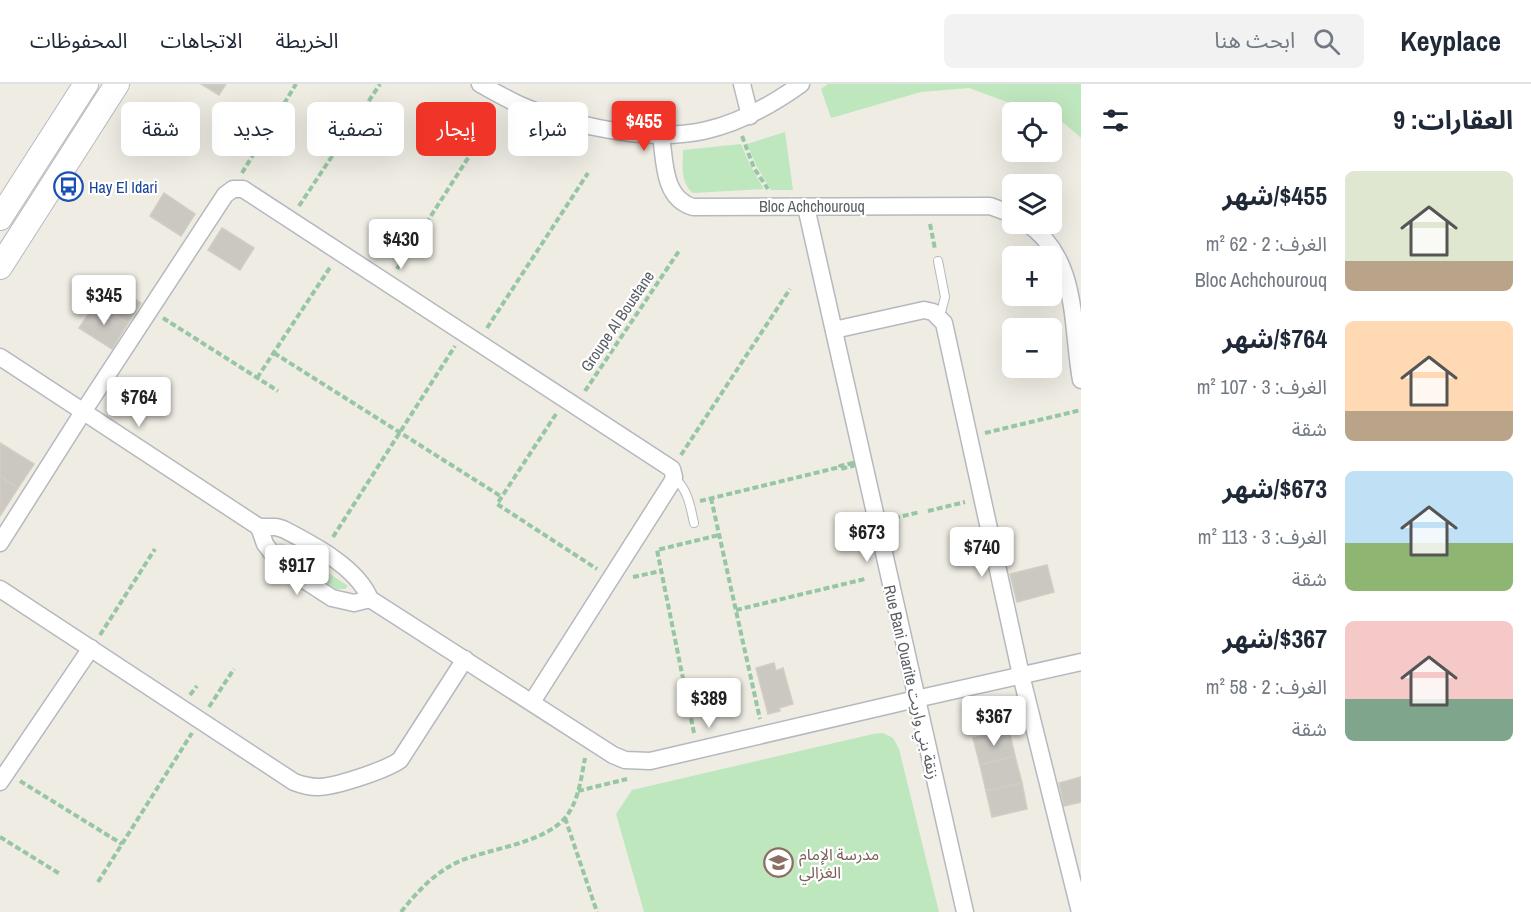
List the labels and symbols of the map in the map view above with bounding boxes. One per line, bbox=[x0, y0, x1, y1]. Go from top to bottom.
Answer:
pin: $455 bbox=[608, 101, 680, 152]
bus stop icon: Hay El Idari bbox=[52, 171, 84, 203]
place label: Hay El Idari bbox=[89, 176, 158, 198]
street label: Bloc Achchourouq bbox=[759, 195, 865, 217]
pin: $430 bbox=[365, 219, 437, 270]
street label: Groupe Al Boustane bbox=[575, 266, 659, 376]
pin: $345 bbox=[68, 275, 140, 326]
pin: $764 bbox=[103, 377, 175, 428]
pin: $673 bbox=[831, 512, 903, 563]
pin: $740 bbox=[946, 527, 1018, 578]
pin: $917 bbox=[261, 545, 333, 596]
street label: Rue Bani Ouarite زنقة بني واريت bbox=[877, 583, 945, 782]
pin: $389 bbox=[673, 678, 745, 729]
pin: $367 bbox=[958, 696, 1030, 747]
place label: مدرسة الإمام الغزالي bbox=[799, 843, 879, 885]
school or university icon: مدرسة الإمام الغزالي bbox=[762, 847, 794, 879]

